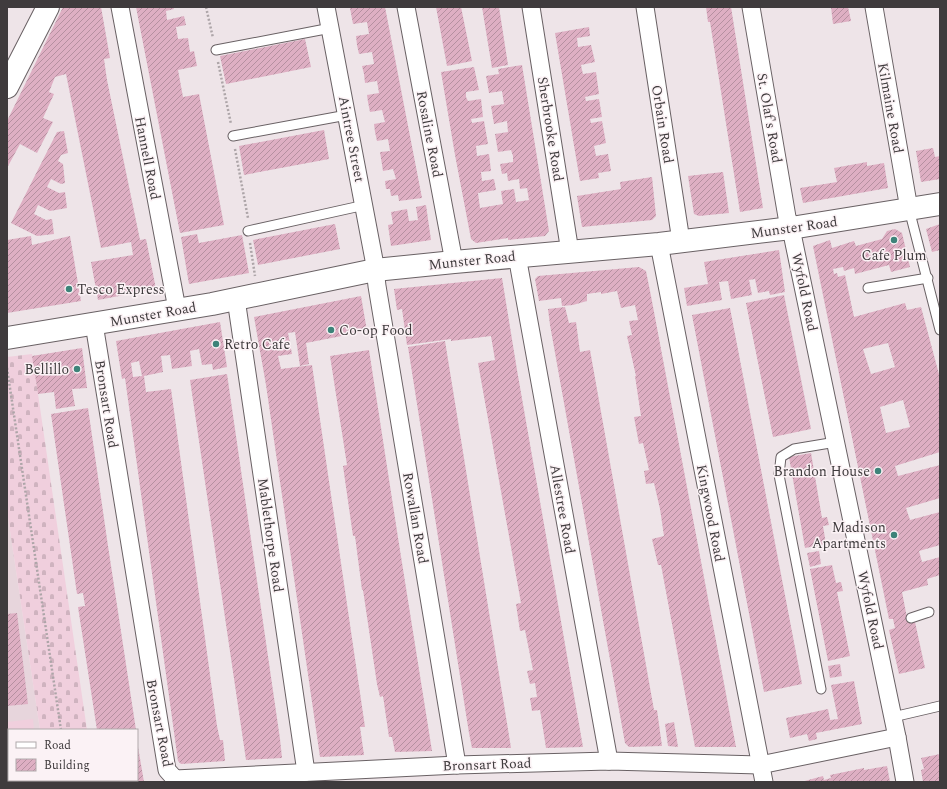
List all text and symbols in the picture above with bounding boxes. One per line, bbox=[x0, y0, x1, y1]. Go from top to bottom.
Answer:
street label: Kilmaine Road bbox=[872, 61, 909, 155]
street label: St. Olaf's Road bbox=[751, 71, 788, 165]
street label: Sherbrooke Road bbox=[532, 75, 569, 183]
street label: Orbain Road bbox=[646, 83, 679, 165]
street label: Rosaline Road bbox=[411, 89, 448, 180]
street label: Aintree Street bbox=[333, 94, 370, 184]
street label: Hannell Road bbox=[129, 115, 166, 202]
street label: Munster Road bbox=[749, 211, 839, 244]
marker: Cafe Plum bbox=[889, 235, 899, 245]
street label: Munster Road bbox=[427, 245, 517, 276]
place label: Cafe Plum bbox=[862, 245, 926, 266]
street label: Wyfold Road bbox=[786, 251, 823, 333]
place label: Tesco Express bbox=[77, 279, 165, 300]
marker: Tesco Express bbox=[64, 284, 74, 294]
street label: Munster Road bbox=[108, 297, 198, 332]
place label: Co-op Food bbox=[339, 320, 413, 341]
marker: Co-op Food bbox=[326, 325, 336, 335]
place label: Retro Cafe bbox=[224, 334, 290, 355]
marker: Retro Cafe bbox=[211, 339, 221, 349]
place label: Bellillo bbox=[24, 359, 69, 380]
street label: Bronsart Road bbox=[89, 359, 124, 450]
marker: Bellillo bbox=[72, 364, 82, 374]
place label: Brandon House bbox=[773, 461, 870, 482]
street label: Allestree Road bbox=[544, 463, 581, 556]
street label: Kingwood Road bbox=[691, 463, 730, 564]
marker: Brandon House bbox=[873, 466, 883, 476]
street label: Rowallan Road bbox=[397, 471, 434, 566]
street label: Mablethorpe Road bbox=[252, 477, 289, 594]
place label: Madison Apartments bbox=[812, 517, 886, 554]
marker: Madison Apartments bbox=[889, 530, 899, 540]
street label: Wyfold Road bbox=[852, 569, 889, 651]
street label: Bronsart Road bbox=[141, 677, 178, 769]
legend bbox=[8, 729, 138, 781]
text: Road bbox=[44, 736, 71, 755]
street label: Bronsart Road bbox=[442, 752, 532, 777]
text: Building bbox=[44, 756, 90, 775]

